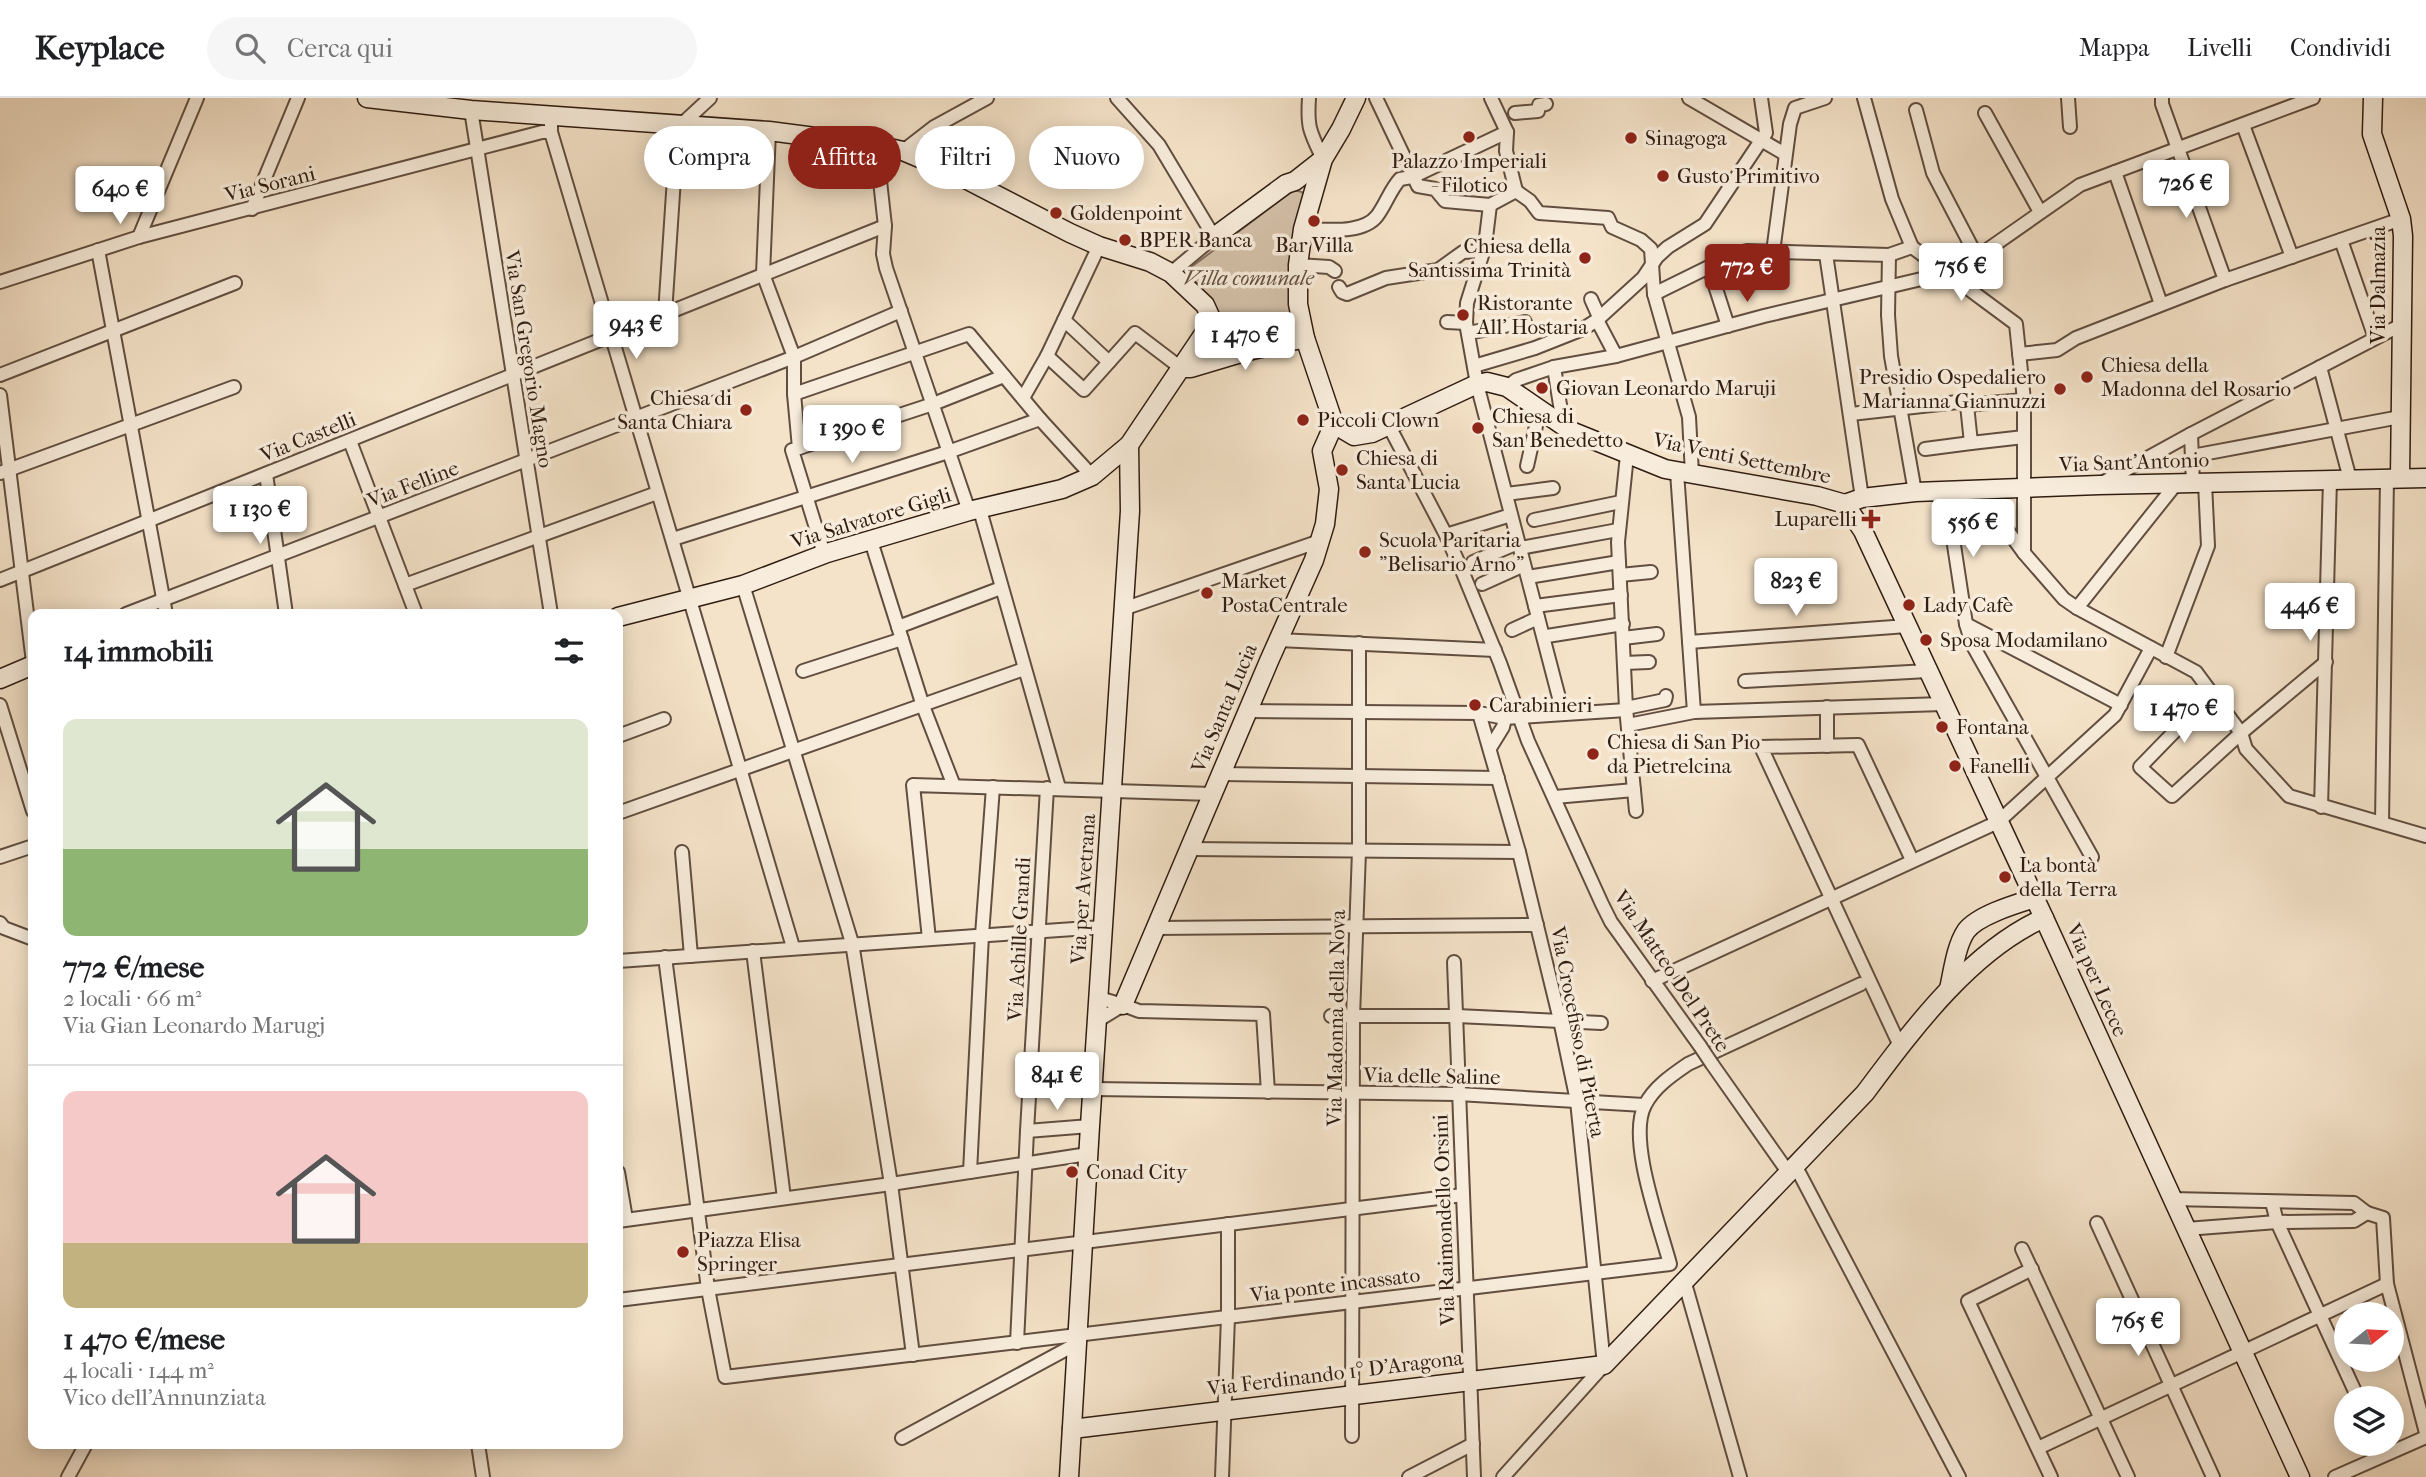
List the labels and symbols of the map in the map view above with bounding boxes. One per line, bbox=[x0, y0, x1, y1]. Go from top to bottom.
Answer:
place label: Sinagoga bbox=[1645, 126, 1727, 150]
marker: Palazzo Imperiali - Filotico bbox=[1461, 129, 1477, 145]
marker: Sinagoga bbox=[1623, 130, 1639, 146]
place label: Palazzo Imperiali - Filotico bbox=[1391, 149, 1547, 197]
pin: 726 € bbox=[2137, 160, 2235, 220]
street label: Via Sorani bbox=[221, 161, 318, 207]
place label: Gusto Primitivo bbox=[1677, 164, 1820, 188]
pin: 640 € bbox=[71, 166, 169, 226]
marker: Gusto Primitivo bbox=[1655, 168, 1671, 184]
place label: Goldenpoint bbox=[1070, 201, 1183, 225]
marker: Goldenpoint bbox=[1048, 205, 1064, 221]
marker: Bar Villa bbox=[1306, 213, 1322, 229]
street label: Via Dalmazia bbox=[2366, 226, 2390, 345]
place label: BPER Banca bbox=[1139, 228, 1252, 252]
marker: BPER Banca bbox=[1117, 232, 1133, 248]
place label: Bar Villa bbox=[1275, 233, 1353, 257]
place label: Chiesa della Santissima Trinità bbox=[1408, 234, 1571, 282]
pin: 772 € bbox=[1698, 244, 1796, 304]
pin: 756 € bbox=[1912, 244, 2010, 303]
street label: Via San Gregorio Magno bbox=[500, 247, 558, 470]
marker: Chiesa della Santissima Trinità bbox=[1577, 250, 1593, 266]
park label: Villa comunale bbox=[1184, 266, 1314, 290]
place label: Ristorante All' Hostaria bbox=[1476, 291, 1588, 339]
pin: 943 € bbox=[587, 302, 685, 361]
marker: Ristorante All' Hostaria bbox=[1455, 307, 1471, 323]
pin: 1 470 € bbox=[1180, 313, 1310, 372]
place label: Chiesa della Madonna del Rosario bbox=[2101, 353, 2291, 401]
place label: Presidio Ospedaliero Marianna Giannuzzi bbox=[1859, 365, 2046, 413]
marker: Chiesa della Madonna del Rosario bbox=[2079, 369, 2095, 385]
place label: Giovan Leonardo Maruji bbox=[1556, 376, 1776, 400]
marker: Giovan Leonardo Maruji bbox=[1534, 380, 1550, 396]
marker: Presidio Ospedaliero Marianna Giannuzzi bbox=[2052, 381, 2068, 397]
place label: Chiesa di Santa Chiara bbox=[617, 386, 732, 434]
marker: Chiesa di Santa Chiara bbox=[738, 402, 754, 418]
place label: Chiesa di San Benedetto bbox=[1492, 404, 1623, 452]
pin: 1 390 € bbox=[787, 406, 917, 465]
street label: Via Castelli bbox=[256, 407, 359, 467]
place label: Piccoli Clown bbox=[1317, 408, 1439, 432]
marker: Piccoli Clown bbox=[1295, 412, 1311, 428]
marker: Chiesa di San Benedetto bbox=[1470, 420, 1486, 436]
street label: Via Venti Settembre bbox=[1650, 427, 1833, 489]
place label: Chiesa di Santa Lucia bbox=[1356, 446, 1460, 494]
street label: Via Sant'Antonio bbox=[2058, 447, 2209, 477]
street label: Via Felline bbox=[363, 456, 462, 513]
marker: Chiesa di Santa Lucia bbox=[1334, 462, 1350, 478]
street label: Via Salvatore Gigli bbox=[787, 482, 954, 554]
pin: 1 130 € bbox=[195, 486, 325, 546]
pin: 556 € bbox=[1924, 500, 2022, 559]
place label: Luparelli bbox=[1774, 507, 1857, 531]
marker: Luparelli bbox=[1863, 511, 1879, 527]
place label: Scuola Paritaria "Belisario Arno" bbox=[1379, 528, 1524, 576]
marker: Scuola Paritaria "Belisario Arno" bbox=[1357, 544, 1373, 560]
pin: 823 € bbox=[1747, 559, 1845, 618]
place label: Market PostaCentrale bbox=[1221, 569, 1348, 617]
pin: 446 € bbox=[2261, 584, 2359, 643]
marker: Market PostaCentrale bbox=[1199, 585, 1215, 601]
place label: Lady Cafè bbox=[1923, 593, 2013, 617]
marker: Lady Cafè bbox=[1901, 597, 1917, 613]
place label: Sposa Modamilano bbox=[1940, 628, 2108, 652]
marker: Sposa Modamilano bbox=[1918, 632, 1934, 648]
street label: Via Santa Lucia bbox=[1186, 640, 1262, 777]
pin: 1 470 € bbox=[2119, 686, 2249, 745]
place label: Carabinieri bbox=[1489, 693, 1592, 717]
marker: Carabinieri bbox=[1467, 697, 1483, 713]
place label: Fontana bbox=[1956, 715, 2029, 739]
marker: Fontana bbox=[1934, 719, 1950, 735]
place label: Chiesa di San Pio da Pietrelcina bbox=[1607, 730, 1760, 778]
marker: Chiesa di San Pio da Pietrelcina bbox=[1585, 746, 1601, 762]
place label: Fanelli bbox=[1969, 754, 2030, 778]
marker: Fanelli bbox=[1947, 758, 1963, 774]
street label: Via per Avetrana bbox=[1066, 813, 1100, 966]
place label: La bontà della Terra bbox=[2019, 853, 2117, 901]
street label: Via Achille Grandi bbox=[1003, 856, 1035, 1023]
marker: La bontà della Terra bbox=[1997, 869, 2013, 885]
street label: Via Matteo Del Prete bbox=[1608, 885, 1735, 1056]
street label: Via Madonna della Nova bbox=[1322, 909, 1350, 1128]
street label: Via per Lecce bbox=[2061, 919, 2133, 1040]
street label: Via Crocefisso di Piterta bbox=[1546, 923, 1610, 1140]
pin: 841 € bbox=[1008, 1052, 1106, 1112]
street label: Via delle Saline bbox=[1362, 1063, 1501, 1089]
street label: Via Raimondello Orsini bbox=[1428, 1114, 1460, 1327]
place label: Conad City bbox=[1086, 1160, 1188, 1184]
marker: Conad City bbox=[1064, 1164, 1080, 1180]
place label: Piazza Elisa Springer bbox=[697, 1228, 801, 1276]
marker: Piazza Elisa Springer bbox=[675, 1244, 691, 1260]
street label: Via ponte incassato bbox=[1248, 1263, 1421, 1307]
pin: 765 € bbox=[2089, 1298, 2187, 1358]
north arrow bbox=[2334, 1302, 2404, 1372]
street label: Via Ferdinando 1° D'Aragona bbox=[1205, 1345, 1465, 1401]

